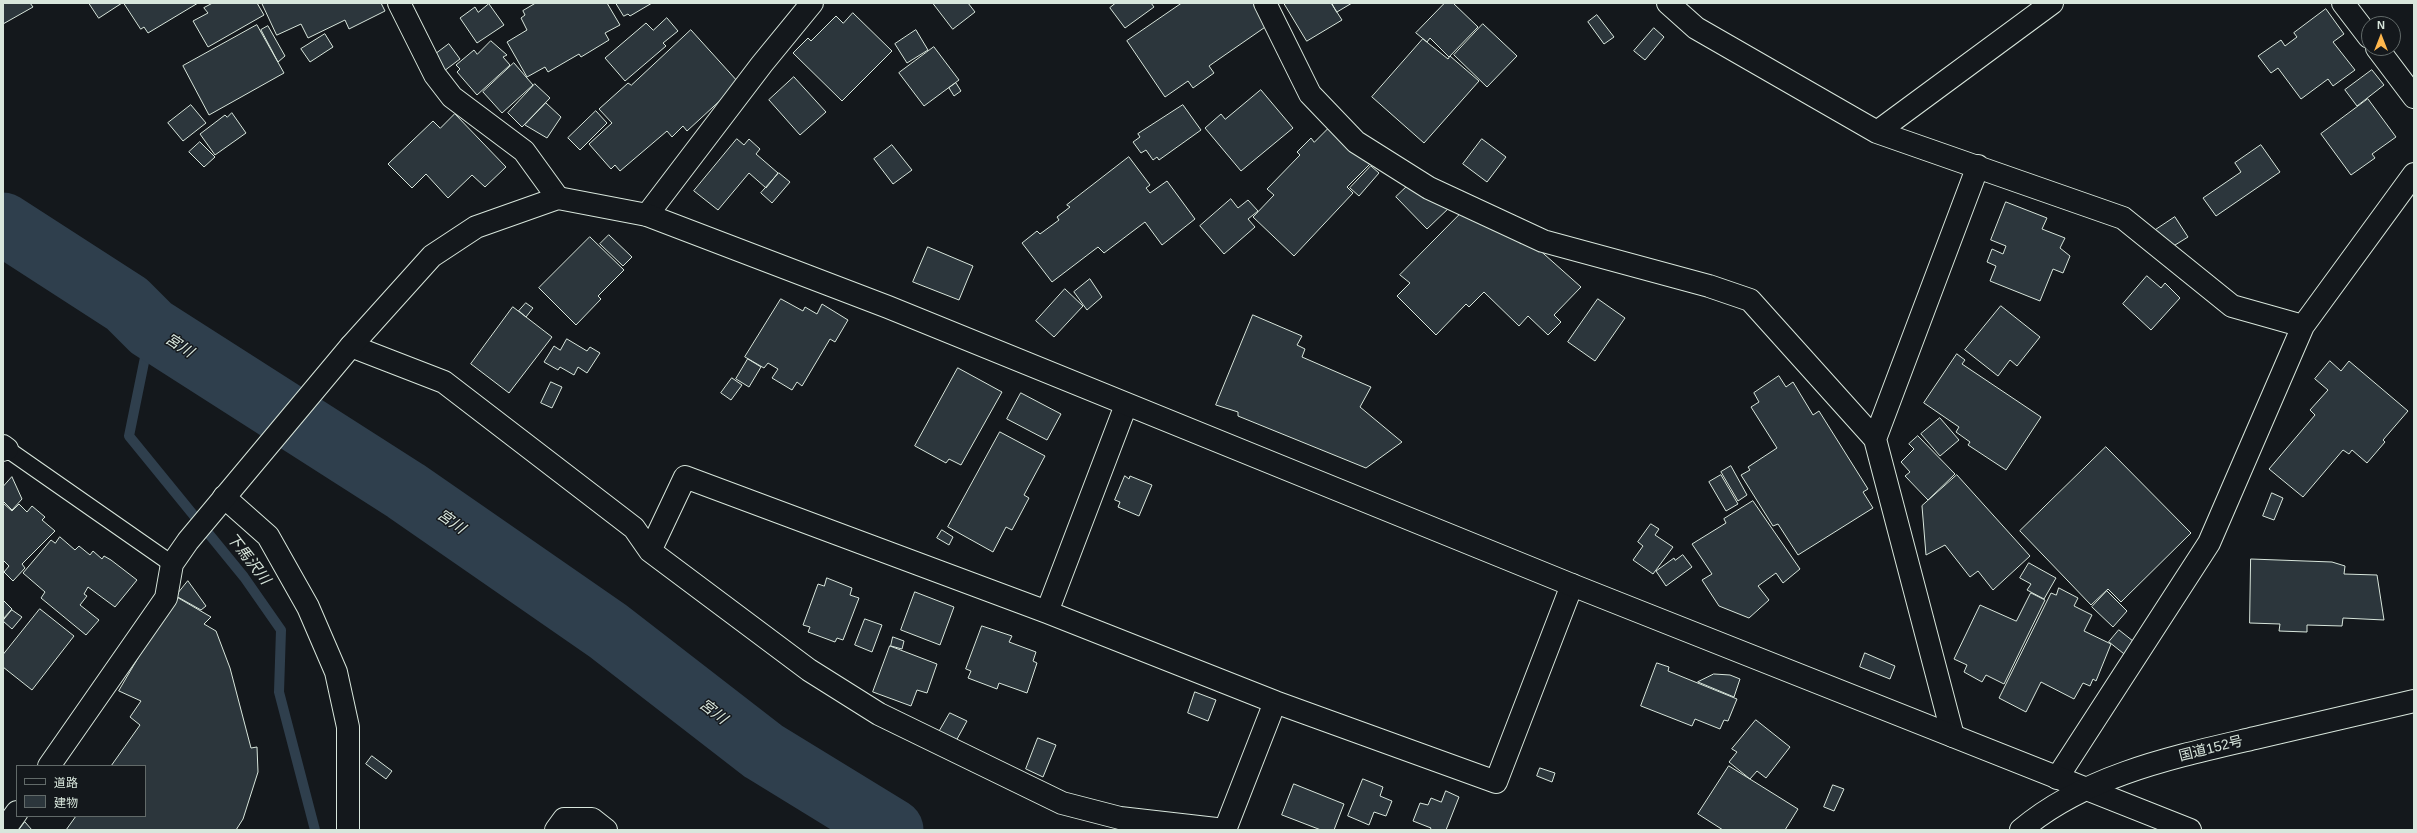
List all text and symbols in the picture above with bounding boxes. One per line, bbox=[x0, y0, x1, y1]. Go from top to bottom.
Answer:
north arrow bbox=[2361, 16, 2401, 56]
text: N bbox=[2377, 19, 2385, 31]
water label: 宮川 bbox=[162, 330, 196, 362]
water label: 宮川 bbox=[434, 506, 468, 538]
water label: 下馬沢川 bbox=[222, 530, 274, 588]
water label: 宮川 bbox=[696, 696, 730, 728]
street label: 国道152号 bbox=[2177, 733, 2245, 765]
legend bbox=[16, 765, 146, 817]
text: 道路 bbox=[54, 776, 78, 790]
text: 建物 bbox=[54, 796, 78, 810]

